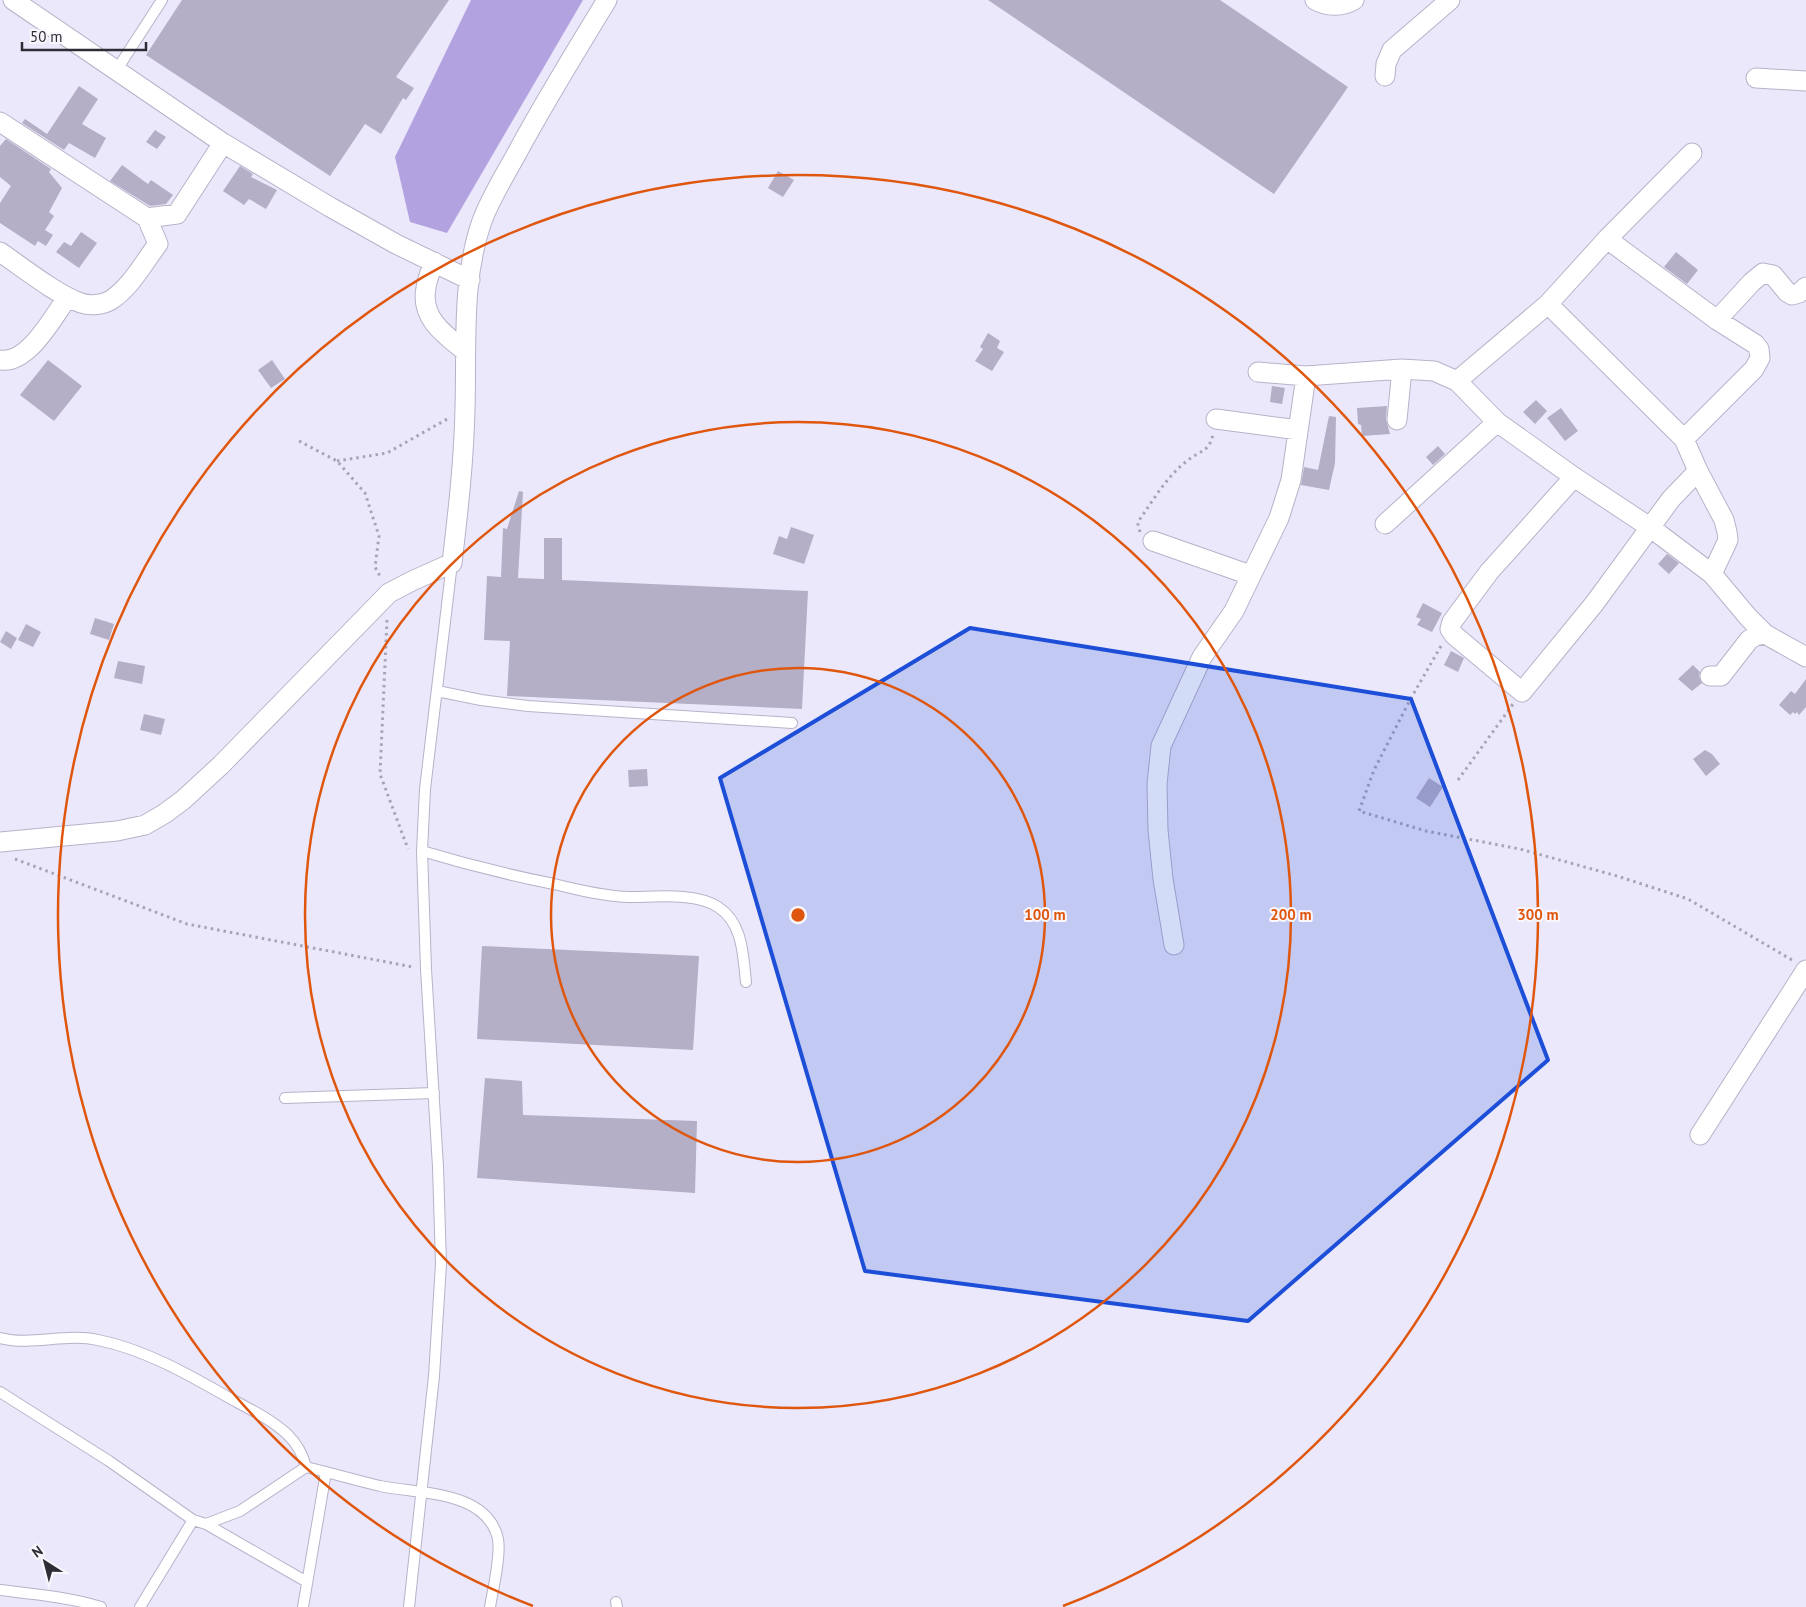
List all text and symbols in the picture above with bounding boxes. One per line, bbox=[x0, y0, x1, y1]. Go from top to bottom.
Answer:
scale bar bbox=[22, 20, 146, 52]
text: 50 m bbox=[30, 27, 63, 46]
text: 100 m bbox=[1024, 905, 1066, 924]
text: 200 m bbox=[1270, 905, 1312, 924]
text: 300 m bbox=[1517, 905, 1559, 924]
centre of rings bbox=[789, 906, 807, 924]
north arrow bbox=[20, 1537, 70, 1587]
text: N bbox=[28, 1541, 46, 1561]

